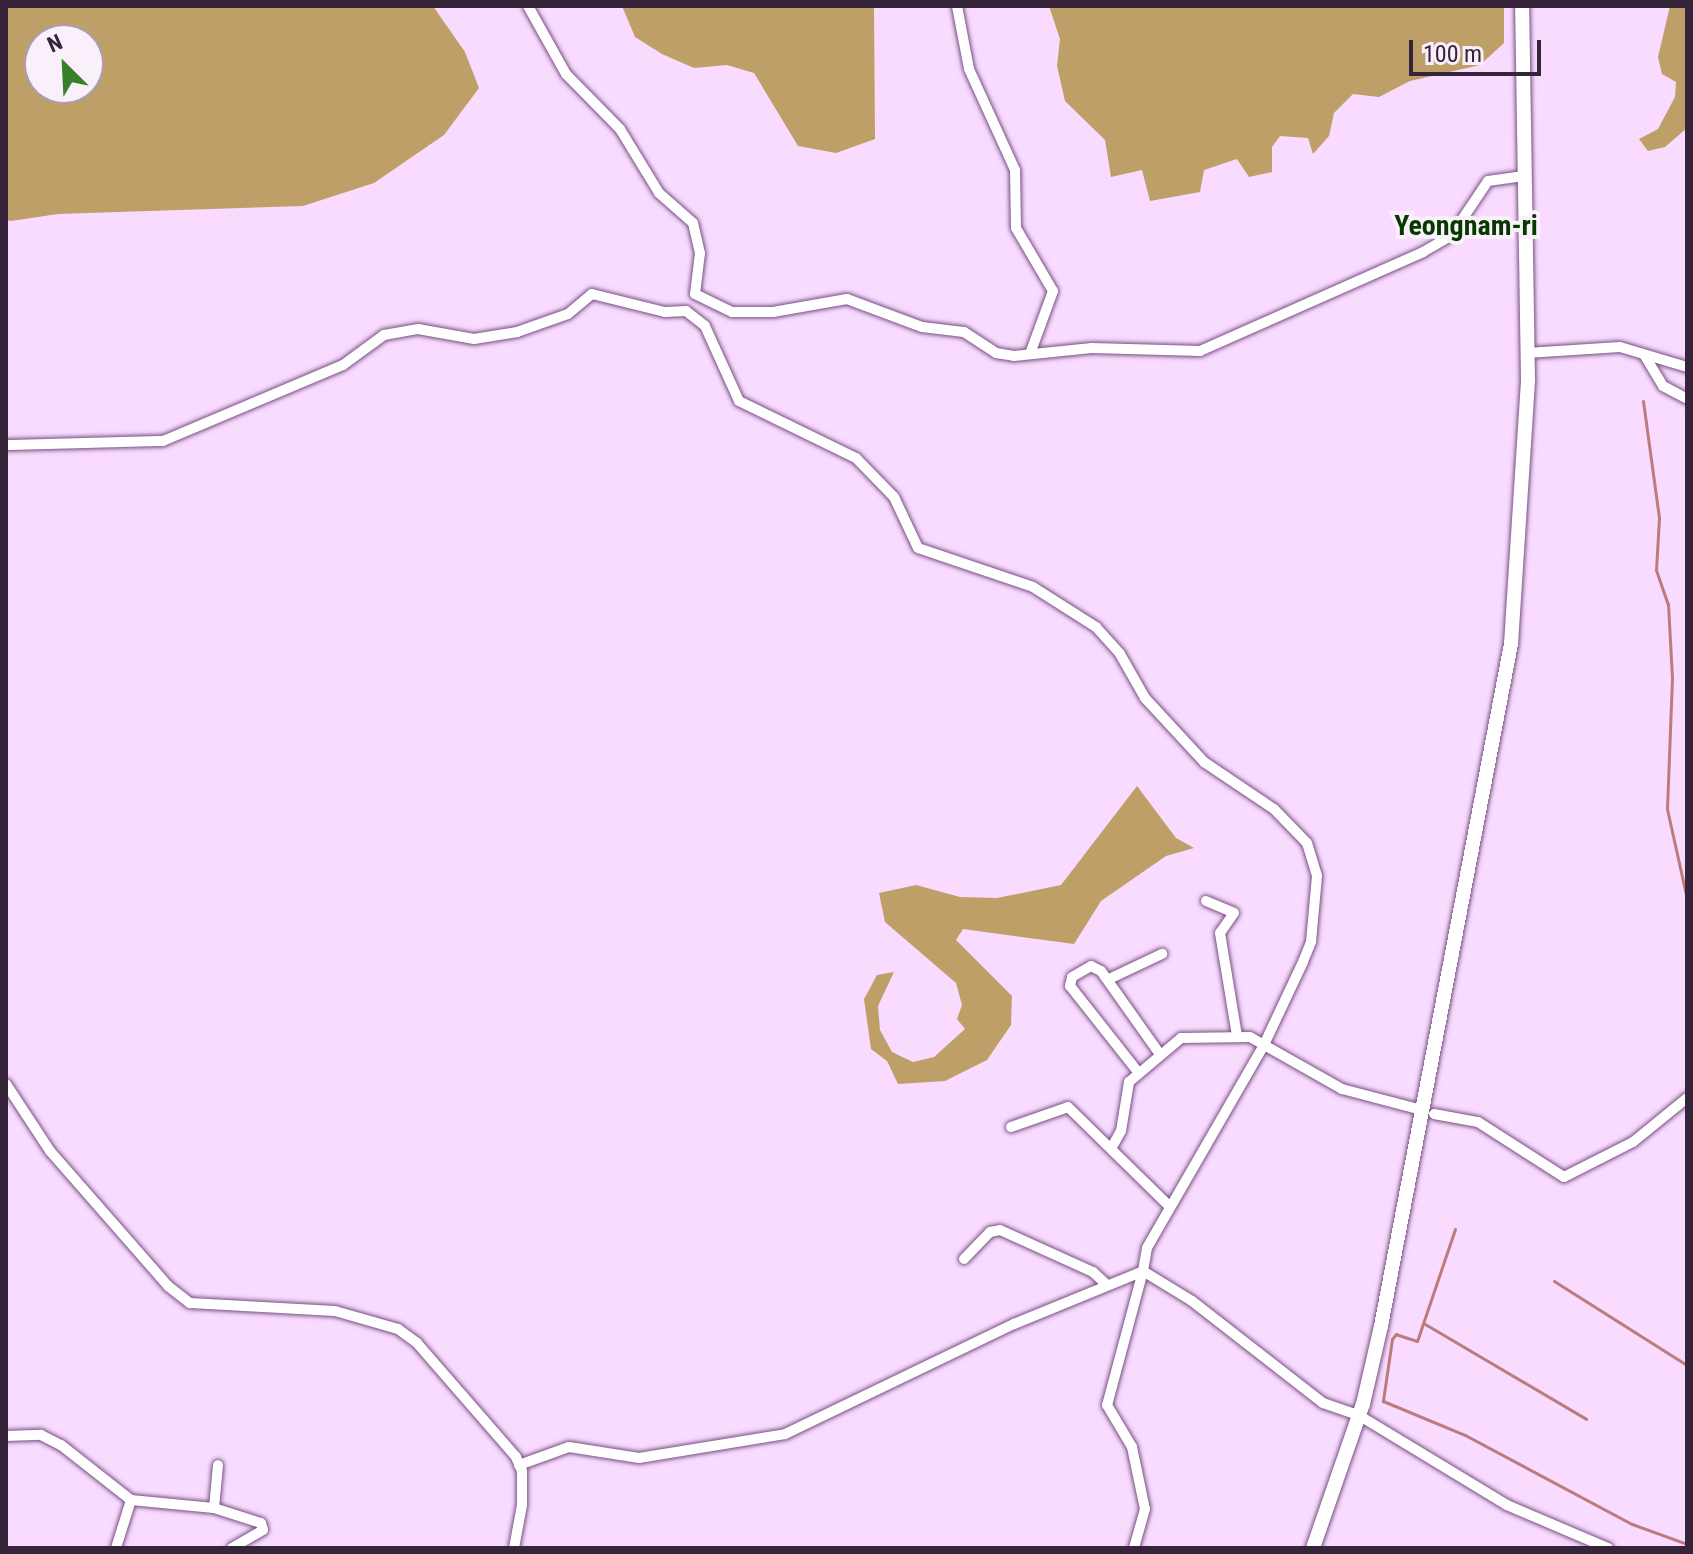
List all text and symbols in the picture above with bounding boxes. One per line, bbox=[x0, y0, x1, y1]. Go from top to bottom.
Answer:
north arrow bbox=[24, 24, 104, 104]
scale bar bbox=[1413, 24, 1545, 74]
text: N bbox=[44, 29, 66, 58]
text: 100 m bbox=[1423, 40, 1482, 68]
district label: Yeongnam-ri bbox=[1394, 209, 1538, 243]

